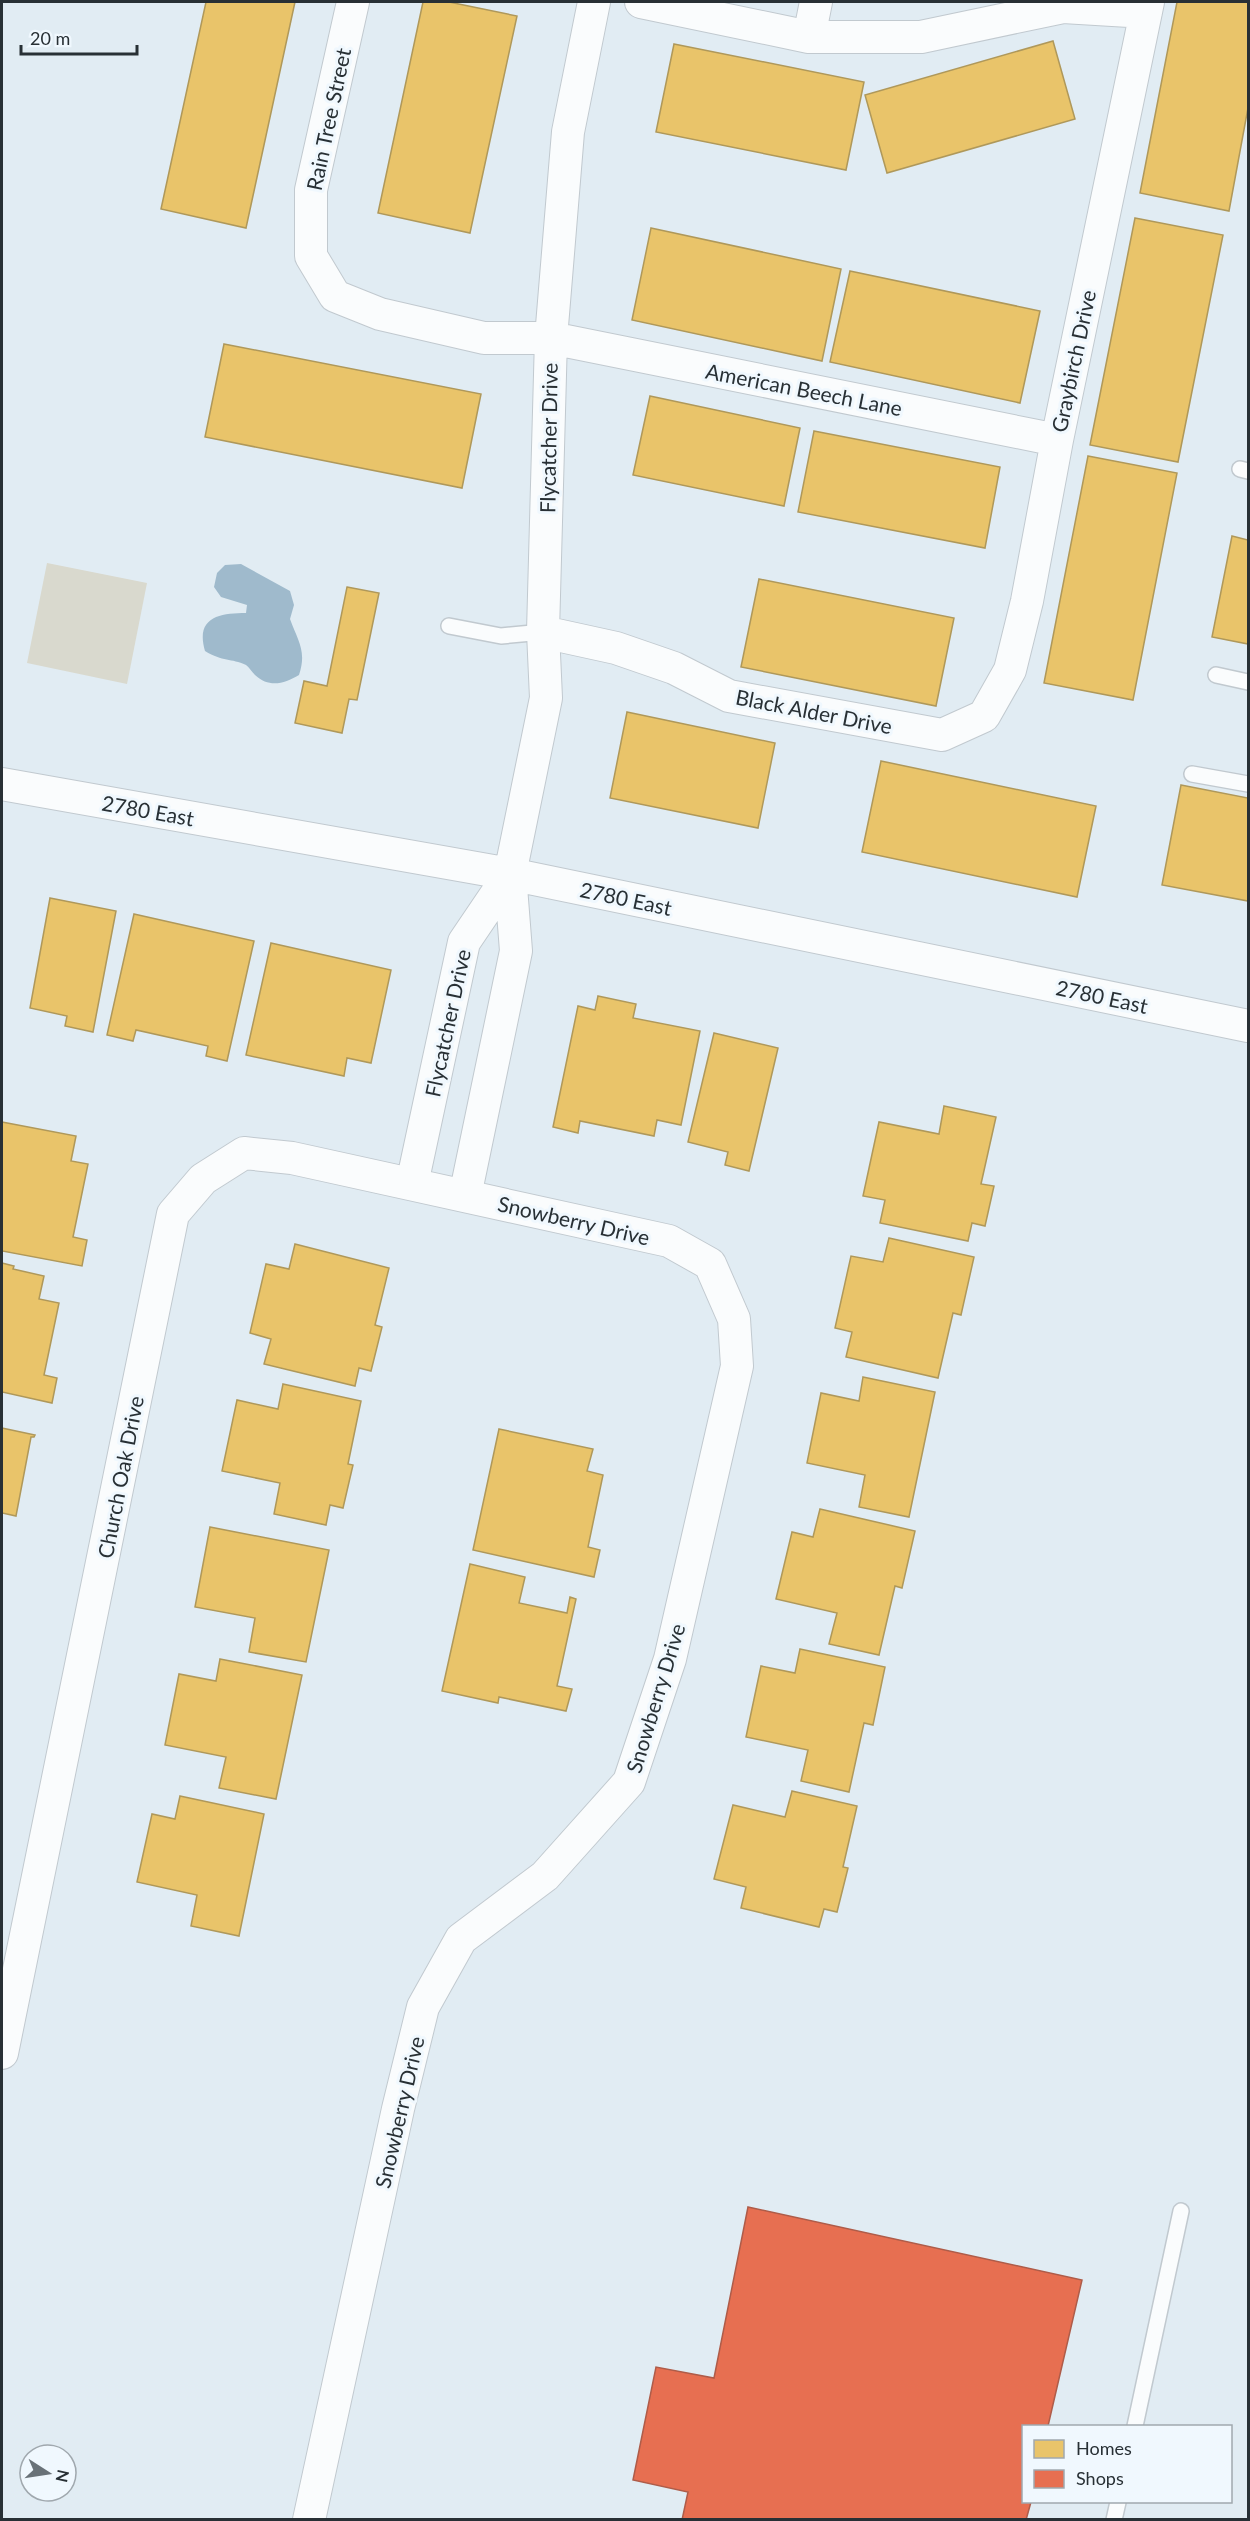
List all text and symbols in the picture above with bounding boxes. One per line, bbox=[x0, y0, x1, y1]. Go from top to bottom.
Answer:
scale bar bbox=[21, 18, 136, 56]
text: 20 m bbox=[30, 27, 70, 49]
street label: Rain Tree Street bbox=[301, 45, 355, 193]
street label: Graybirch Drive bbox=[1046, 288, 1100, 434]
street label: American Beech Lane bbox=[704, 358, 904, 420]
street label: Flycatcher Drive bbox=[534, 363, 562, 513]
street label: Black Alder Drive bbox=[734, 684, 894, 738]
street label: 2780 East bbox=[100, 790, 197, 830]
street label: 2780 East bbox=[578, 876, 675, 920]
street label: Flycatcher Drive bbox=[419, 947, 475, 1099]
street label: 2780 East bbox=[1054, 974, 1151, 1018]
street label: Snowberry Drive bbox=[496, 1190, 652, 1250]
street label: Church Oak Drive bbox=[92, 1394, 148, 1560]
street label: Snowberry Drive bbox=[620, 1620, 690, 1776]
street label: Snowberry Drive bbox=[369, 2034, 429, 2190]
legend bbox=[1022, 2425, 1232, 2503]
text: Homes bbox=[1076, 2437, 1132, 2459]
north arrow bbox=[18, 2443, 78, 2503]
text: Shops bbox=[1076, 2467, 1124, 2489]
text: N bbox=[53, 2468, 74, 2484]

